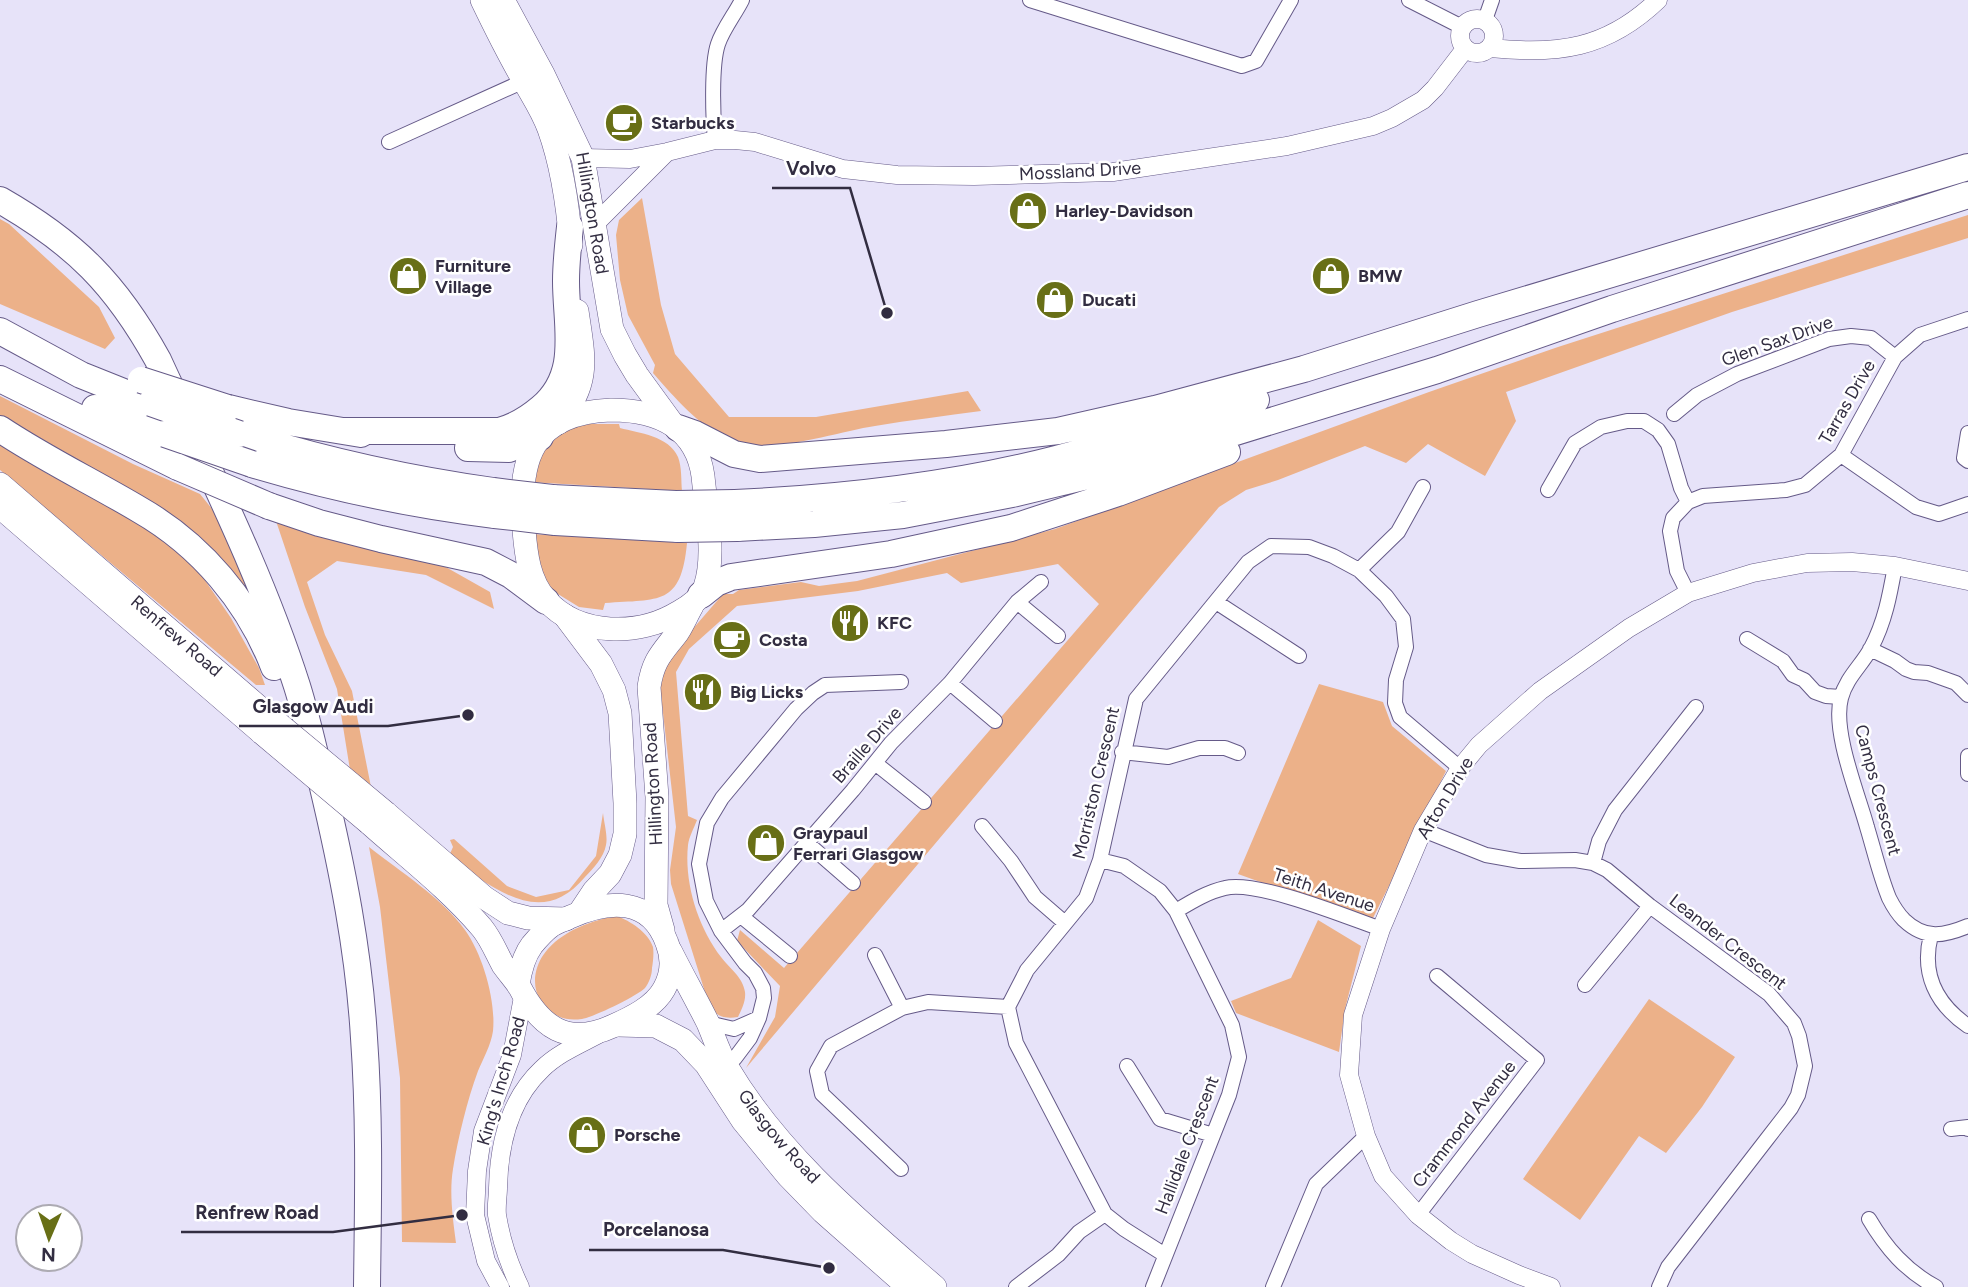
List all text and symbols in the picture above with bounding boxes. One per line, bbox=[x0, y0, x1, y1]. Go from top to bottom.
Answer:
cafe icon: Starbucks bbox=[603, 102, 645, 144]
place label: Starbucks bbox=[651, 112, 735, 134]
callout: Volvo bbox=[772, 148, 850, 188]
street label: Hillington Road bbox=[571, 150, 614, 276]
text: Volvo bbox=[786, 157, 836, 180]
street label: Mossland Drive bbox=[1018, 157, 1142, 185]
shop icon: Harley-Davidson bbox=[1007, 190, 1049, 232]
place label: Harley-Davidson bbox=[1055, 200, 1193, 222]
shop icon: Furniture Village bbox=[387, 255, 429, 297]
place label: Furniture Village bbox=[435, 255, 511, 298]
shop icon: BMW bbox=[1310, 255, 1352, 297]
place label: BMW bbox=[1358, 265, 1402, 287]
shop icon: Ducati bbox=[1034, 279, 1076, 321]
place label: Ducati bbox=[1082, 289, 1136, 311]
street label: Glen Sax Drive bbox=[1718, 311, 1836, 371]
street label: Tarras Drive bbox=[1814, 356, 1880, 448]
street label: Renfrew Road bbox=[126, 591, 227, 682]
restaurant icon: KFC bbox=[829, 602, 871, 644]
place label: KFC bbox=[877, 612, 912, 634]
cafe icon: Costa bbox=[711, 619, 753, 661]
place label: Costa bbox=[759, 629, 808, 651]
restaurant icon: Big Licks bbox=[682, 671, 724, 713]
place label: Big Licks bbox=[730, 681, 804, 703]
callout: Glasgow Audi bbox=[239, 686, 388, 726]
text: Glasgow Audi bbox=[253, 695, 373, 718]
street label: Braille Drive bbox=[828, 702, 906, 788]
street label: Morriston Crescent bbox=[1068, 704, 1124, 861]
street label: Hillington Road bbox=[639, 722, 667, 846]
street label: Camps Crescent bbox=[1850, 722, 1906, 858]
street label: Afton Drive bbox=[1412, 753, 1478, 843]
shop icon: Graypaul Ferrari Glasgow bbox=[745, 822, 787, 864]
place label: Graypaul Ferrari Glasgow bbox=[793, 822, 924, 865]
street label: Teith Avenue bbox=[1271, 863, 1377, 917]
street label: Leander Crescent bbox=[1665, 889, 1791, 995]
street label: King's Inch Road bbox=[472, 1014, 530, 1148]
street label: Crammond Avenue bbox=[1408, 1056, 1521, 1192]
street label: Hallidale Crescent bbox=[1150, 1073, 1224, 1217]
street label: Glasgow Road bbox=[733, 1085, 825, 1188]
shop icon: Porsche bbox=[566, 1114, 608, 1156]
place label: Porsche bbox=[614, 1124, 680, 1146]
callout: Renfrew Road bbox=[181, 1192, 333, 1232]
text: Renfrew Road bbox=[195, 1201, 319, 1224]
north arrow bbox=[14, 1203, 84, 1273]
callout: Porcelanosa bbox=[589, 1210, 723, 1250]
text: Porcelanosa bbox=[603, 1218, 709, 1241]
text: N bbox=[41, 1243, 56, 1266]

